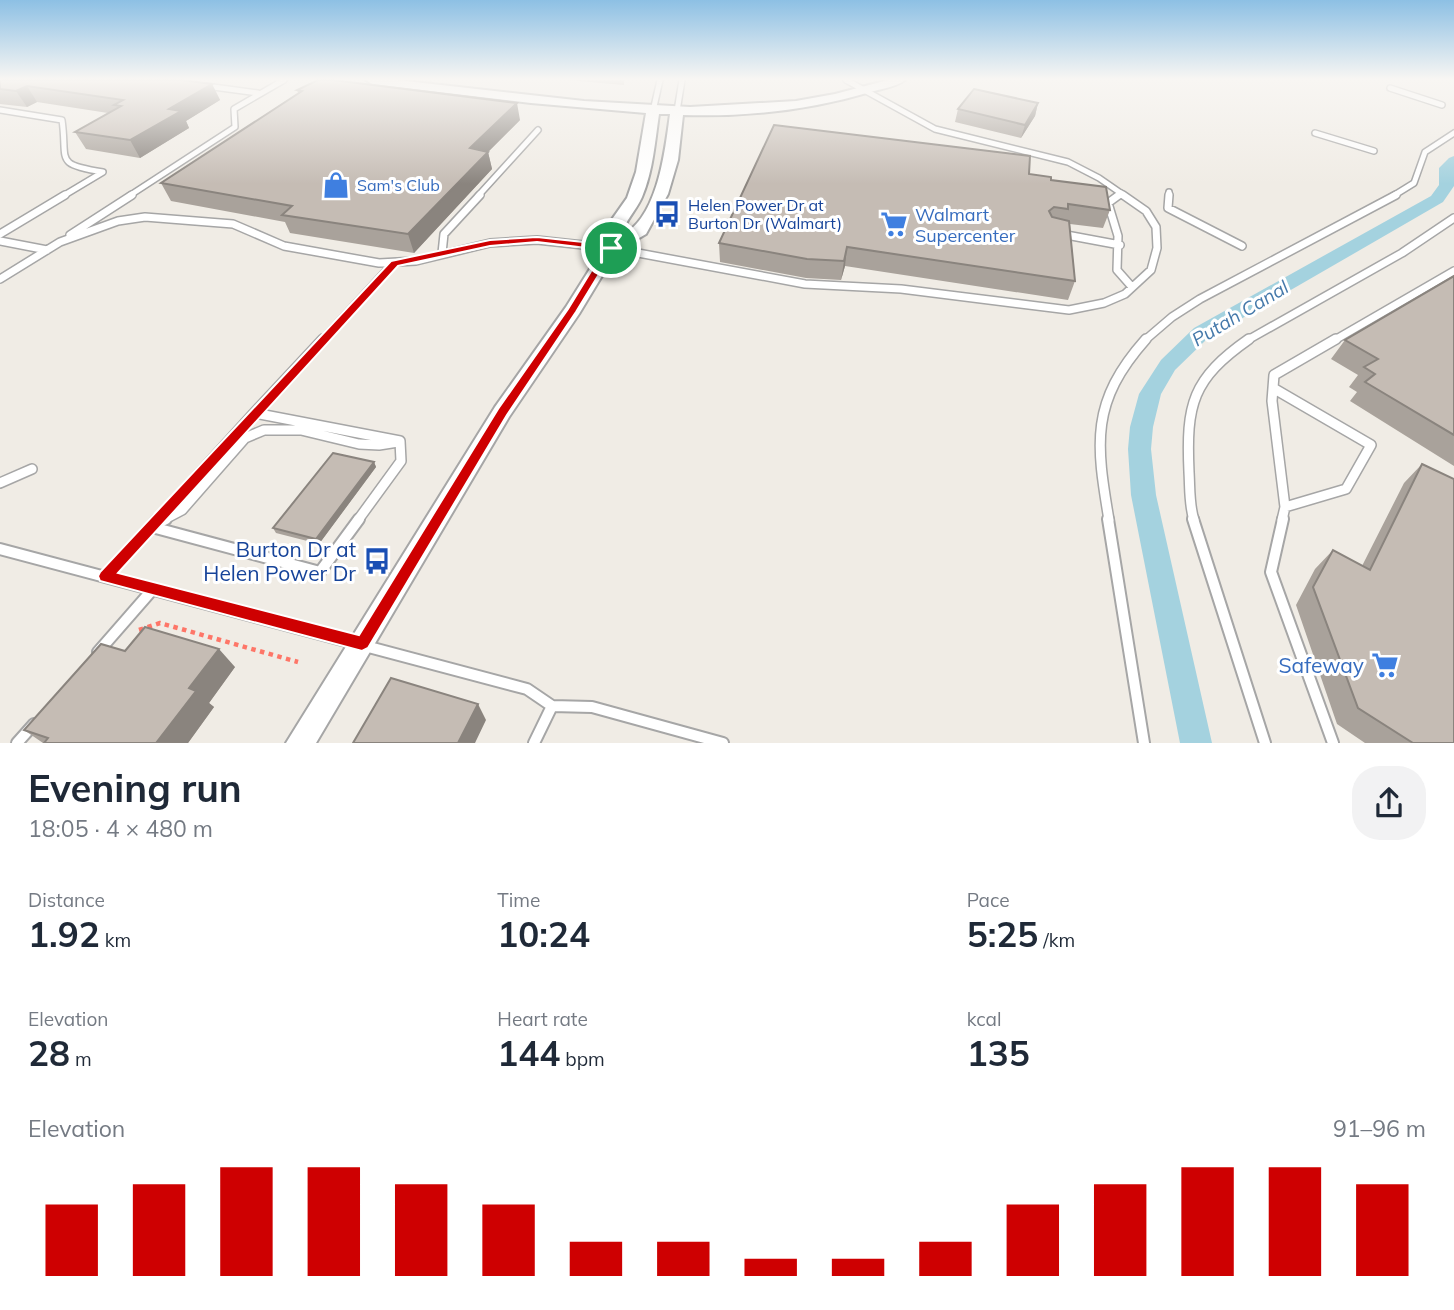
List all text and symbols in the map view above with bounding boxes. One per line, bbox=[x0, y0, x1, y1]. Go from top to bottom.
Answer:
shop icon: Sam's Club bbox=[321, 170, 351, 200]
place label: Sam's Club bbox=[357, 175, 440, 195]
place label: Helen Power Dr at Burton Dr (Walmart) bbox=[688, 195, 842, 233]
bus stop icon: Helen Power Dr at Burton Dr (Walmart) bbox=[652, 199, 682, 229]
place label: Walmart Supercenter bbox=[915, 203, 1016, 247]
supermarket icon: Walmart Supercenter bbox=[879, 209, 909, 239]
pin bbox=[581, 218, 641, 278]
icon: arrive bbox=[592, 229, 630, 267]
water label: Putah Canal bbox=[1187, 275, 1293, 351]
place label: Burton Dr at Helen Power Dr bbox=[203, 536, 356, 586]
bus stop icon: Burton Dr at Helen Power Dr bbox=[362, 546, 392, 576]
supermarket icon: Safeway bbox=[1370, 650, 1400, 680]
place label: Safeway bbox=[1279, 652, 1364, 678]
text: Evening run bbox=[28, 764, 242, 812]
button: share bbox=[1352, 766, 1426, 840]
text: 18:05 · 4 × 480 m bbox=[28, 814, 213, 843]
text: Distance bbox=[28, 888, 105, 912]
text: Time bbox=[497, 888, 540, 912]
text: Pace bbox=[967, 888, 1010, 912]
text: 1.92 bbox=[28, 912, 100, 956]
text: 10:24 bbox=[497, 912, 590, 956]
text: 5:25 bbox=[967, 912, 1038, 956]
text: km bbox=[100, 928, 131, 952]
text: /km bbox=[1038, 928, 1075, 952]
text: Elevation bbox=[28, 1007, 108, 1031]
text: Heart rate bbox=[497, 1007, 588, 1031]
text: kcal bbox=[967, 1007, 1001, 1031]
text: 28 bbox=[28, 1031, 70, 1075]
text: 144 bbox=[497, 1031, 560, 1075]
text: 135 bbox=[967, 1031, 1030, 1075]
text: m bbox=[70, 1047, 92, 1071]
text: bpm bbox=[560, 1047, 605, 1071]
text: Elevation bbox=[28, 1114, 125, 1143]
text: 91–96 m bbox=[1333, 1114, 1426, 1143]

